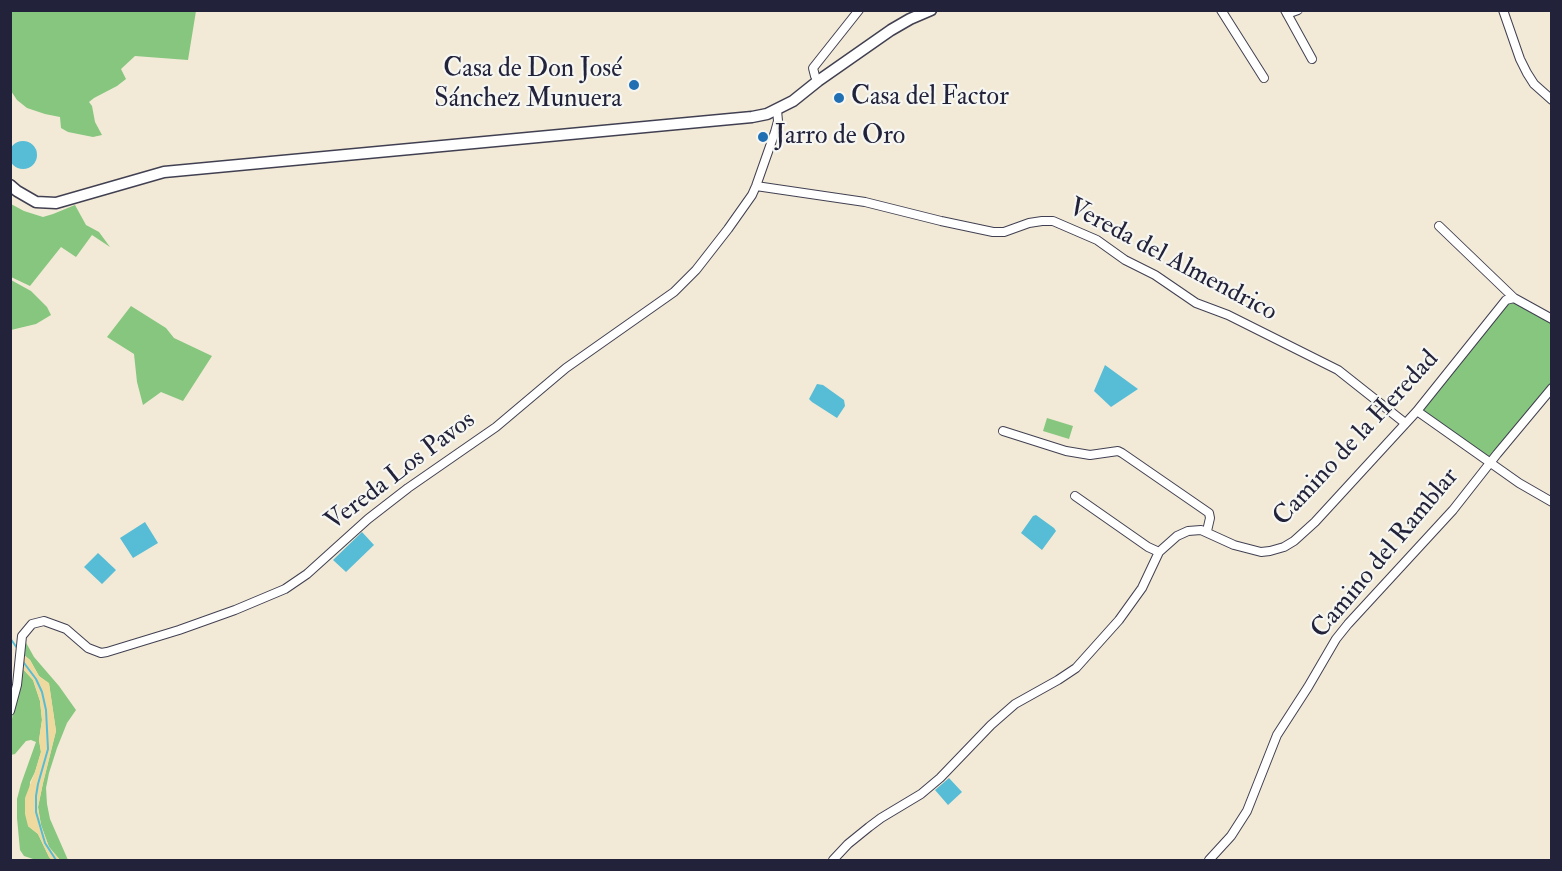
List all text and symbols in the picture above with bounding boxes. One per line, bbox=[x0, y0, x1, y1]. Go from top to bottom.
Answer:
place label: Casa de Don José Sánchez Munuera bbox=[434, 54, 622, 116]
marker: Casa de Don José Sánchez Munuera bbox=[627, 78, 641, 92]
place label: Casa del Factor bbox=[851, 82, 1009, 114]
marker: Casa del Factor bbox=[832, 91, 846, 105]
place label: Jarro de Oro bbox=[775, 121, 905, 153]
marker: Jarro de Oro bbox=[756, 130, 770, 144]
street label: Vereda del Almendrico bbox=[1062, 193, 1282, 329]
street label: Camino de la Heredad bbox=[1268, 345, 1446, 533]
street label: Vereda Los Pavos bbox=[320, 405, 482, 539]
street label: Camino del Ramblar bbox=[1306, 462, 1466, 646]

